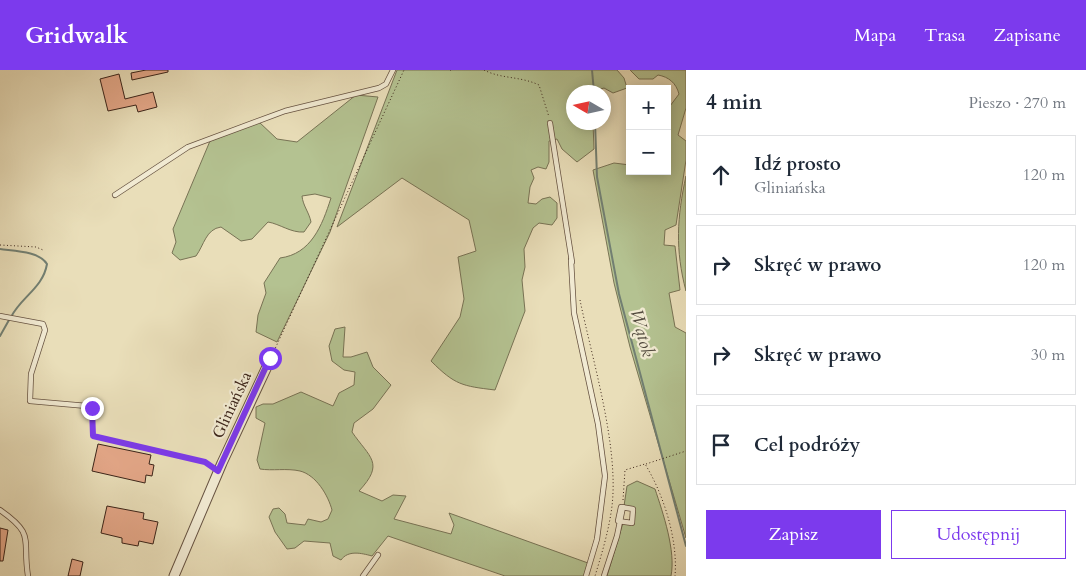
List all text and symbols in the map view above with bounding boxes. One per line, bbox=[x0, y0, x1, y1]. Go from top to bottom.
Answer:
text: Gridwalk bbox=[25, 19, 128, 52]
text: Mapa bbox=[854, 23, 896, 48]
text: Trasa bbox=[924, 23, 966, 48]
text: Zapisane bbox=[994, 23, 1061, 48]
north arrow bbox=[566, 85, 611, 130]
map controls bbox=[626, 85, 671, 175]
button: + bbox=[626, 85, 671, 130]
text: 4 min bbox=[706, 88, 762, 117]
text: Pieszo · 270 m bbox=[969, 92, 1066, 114]
button: − bbox=[626, 130, 671, 175]
text: Idź prosto bbox=[754, 151, 841, 177]
icon: ahead bbox=[707, 161, 735, 189]
text: 120 m bbox=[1023, 164, 1065, 186]
text: Gliniańska bbox=[754, 177, 826, 199]
icon: right bbox=[707, 251, 735, 279]
text: Skręć w prawo bbox=[754, 252, 881, 278]
text: 120 m bbox=[1023, 254, 1065, 276]
water label: Wątok bbox=[624, 306, 660, 360]
icon: right bbox=[707, 341, 735, 369]
text: Skręć w prawo bbox=[754, 342, 881, 368]
text: 30 m bbox=[1031, 344, 1065, 366]
route start bbox=[259, 347, 282, 370]
street label: Gliniańska bbox=[207, 368, 257, 442]
route end bbox=[81, 397, 104, 420]
icon: arrive bbox=[707, 431, 735, 459]
text: Cel podróży bbox=[754, 432, 860, 458]
button: Zapisz bbox=[706, 510, 881, 559]
button: Udostępnij bbox=[891, 510, 1066, 559]

